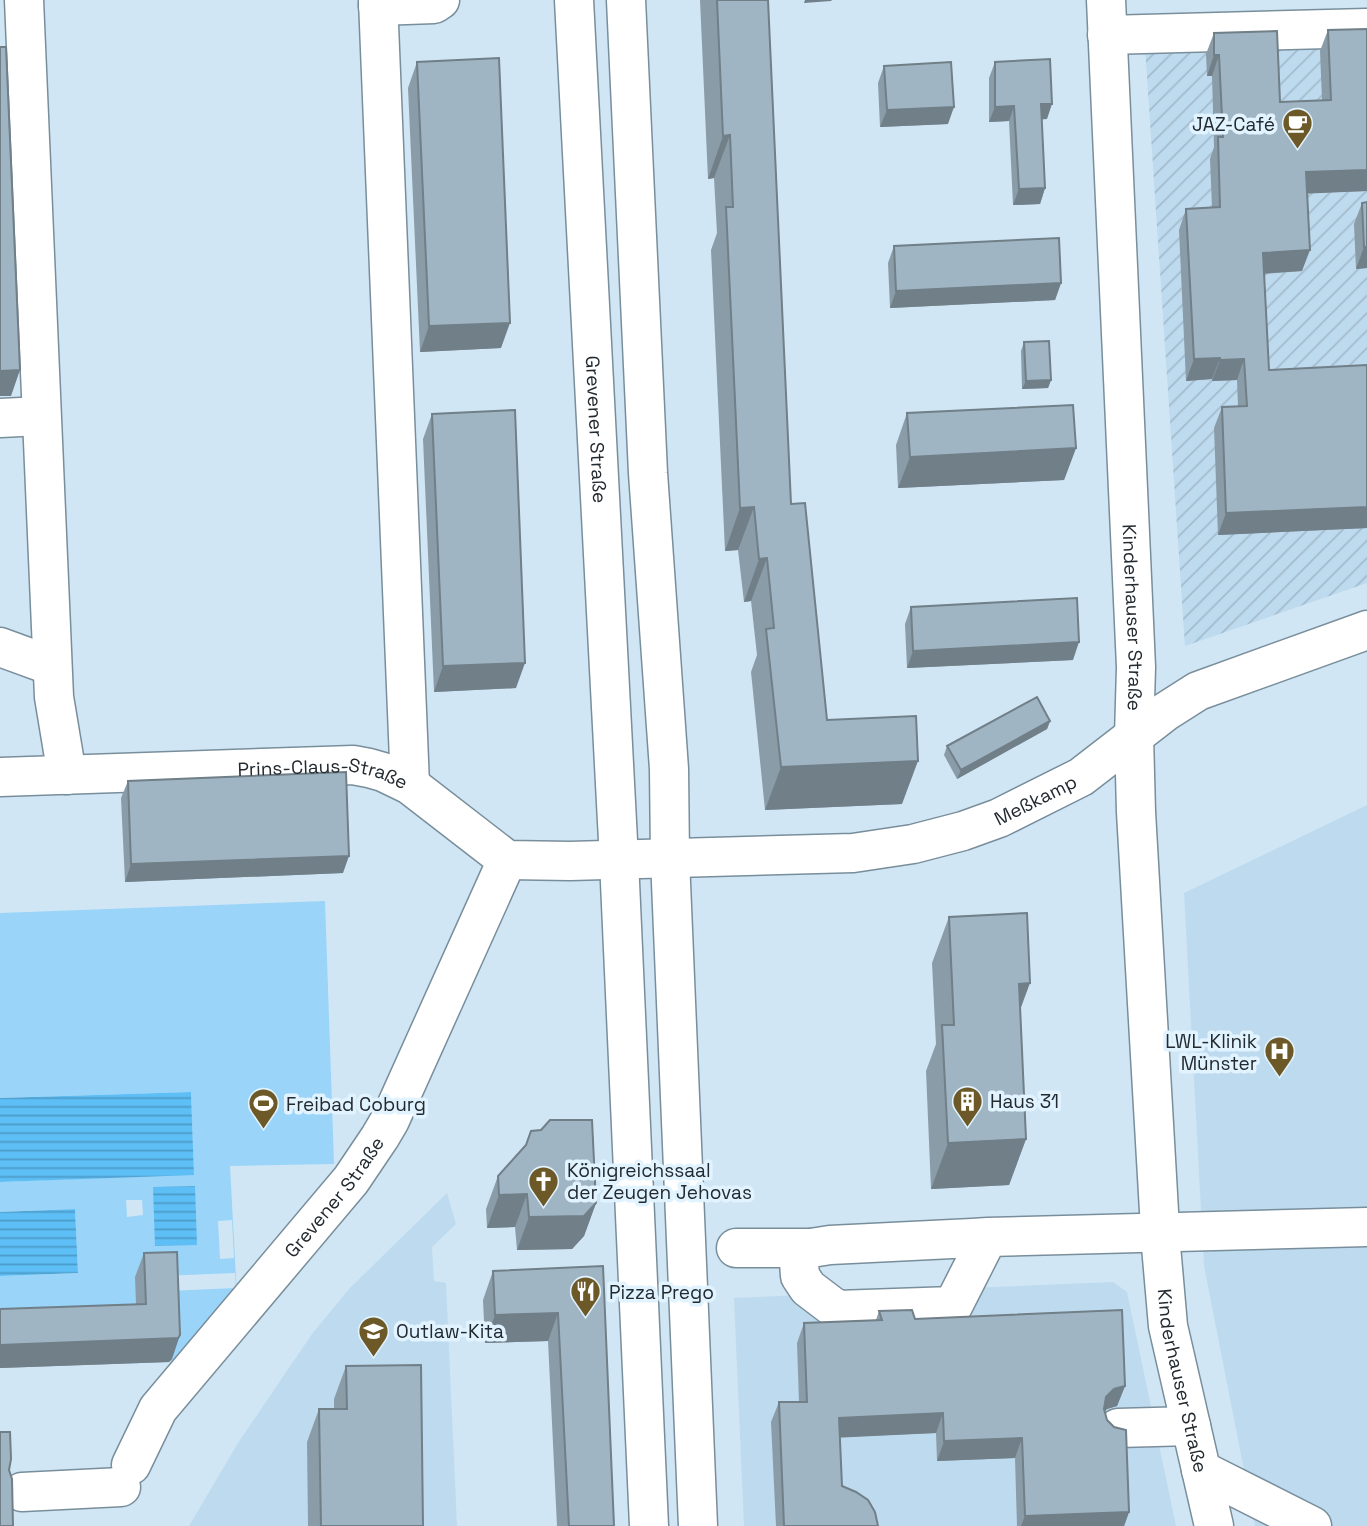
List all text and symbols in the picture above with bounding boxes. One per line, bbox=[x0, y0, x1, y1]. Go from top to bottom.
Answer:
cafe icon: JAZ-Café bbox=[1281, 107, 1315, 151]
place label: JAZ-Café bbox=[1192, 112, 1275, 137]
street label: Grevener Straße bbox=[580, 355, 612, 504]
street label: Kinderhauser Straße bbox=[1117, 523, 1148, 711]
street label: Prins-Claus-Straße bbox=[237, 752, 412, 795]
street label: Meßkamp bbox=[990, 769, 1081, 831]
place label: LWL-Klinik Münster bbox=[1165, 1029, 1257, 1076]
hospital icon: LWL-Klinik Münster bbox=[1263, 1035, 1297, 1079]
building icon: Haus 31 bbox=[950, 1084, 984, 1128]
sports icon: Freibad Coburg bbox=[246, 1087, 280, 1131]
place label: Haus 31 bbox=[990, 1089, 1059, 1114]
place label: Freibad Coburg bbox=[286, 1092, 426, 1117]
street label: Grevener Straße bbox=[279, 1132, 390, 1263]
place label: Königreichssaal der Zeugen Jehovas bbox=[567, 1158, 752, 1205]
church icon: Königreichssaal der Zeugen Jehovas bbox=[527, 1164, 561, 1208]
restaurant icon: Pizza Prego bbox=[569, 1275, 603, 1319]
place label: Pizza Prego bbox=[609, 1280, 714, 1305]
street label: Kinderhauser Straße bbox=[1152, 1288, 1213, 1475]
school or university icon: Outlaw-Kita bbox=[356, 1314, 390, 1358]
place label: Outlaw-Kita bbox=[396, 1319, 504, 1344]

